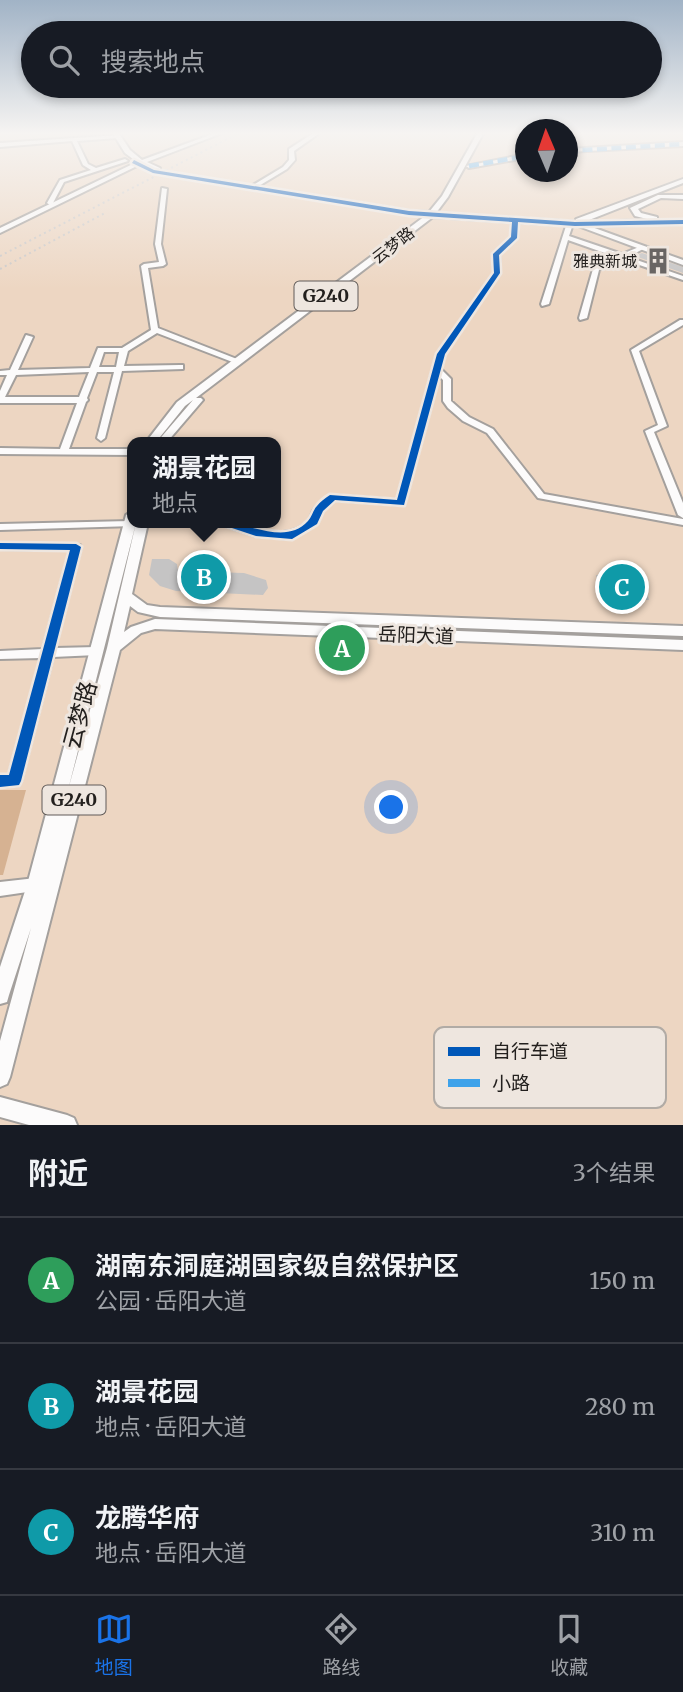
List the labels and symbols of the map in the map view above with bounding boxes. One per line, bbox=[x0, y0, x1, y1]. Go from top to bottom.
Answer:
north arrow bbox=[515, 119, 578, 182]
street label: 云梦路 bbox=[368, 222, 418, 268]
building icon: 雅典新城 bbox=[643, 246, 673, 276]
place label: 雅典新城 bbox=[573, 251, 637, 271]
road number: G240 bbox=[294, 282, 358, 310]
pin: B bbox=[181, 551, 227, 603]
pin: C bbox=[599, 561, 645, 613]
pin: A bbox=[319, 622, 365, 674]
street label: 岳阳大道 bbox=[378, 622, 454, 648]
street label: 云梦路 bbox=[57, 678, 102, 752]
road number: G240 bbox=[42, 786, 106, 814]
your location bbox=[374, 790, 408, 824]
legend bbox=[434, 1027, 666, 1108]
text: 自行车道 bbox=[492, 1039, 568, 1063]
text: 小路 bbox=[492, 1071, 530, 1095]

